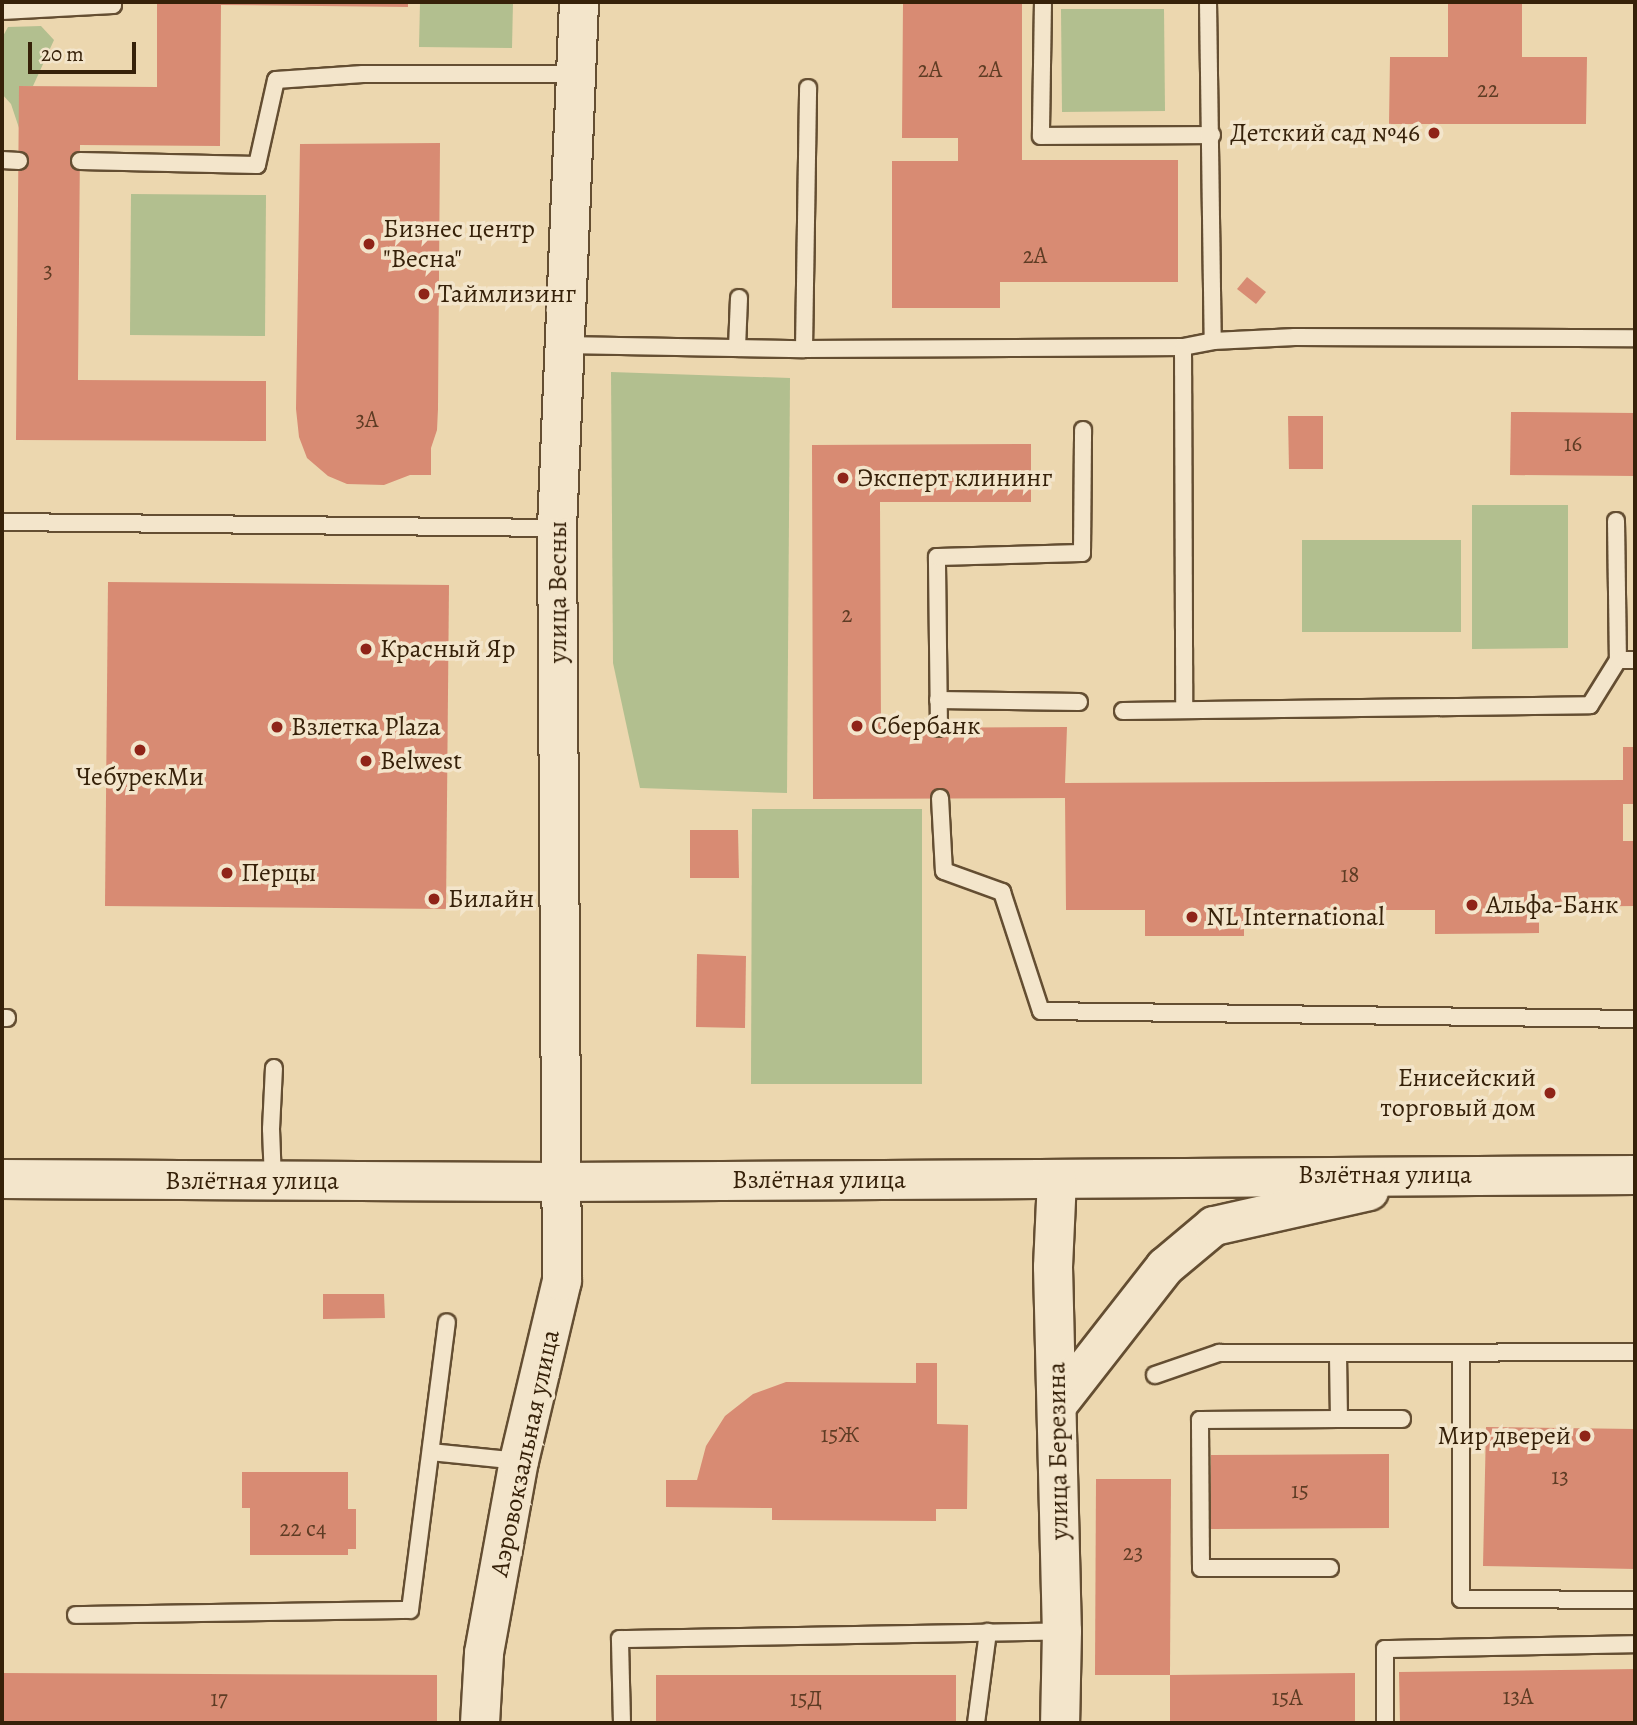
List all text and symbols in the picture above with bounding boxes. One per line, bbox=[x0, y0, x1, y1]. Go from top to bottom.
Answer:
scale bar bbox=[32, 28, 140, 72]
text: 20 m bbox=[41, 40, 84, 68]
house number: 2А bbox=[918, 56, 942, 84]
house number: 2А bbox=[978, 56, 1002, 84]
house number: 22 bbox=[1477, 76, 1499, 104]
place label: Детский сад №46 bbox=[1230, 117, 1420, 149]
marker: Детский сад №46 bbox=[1426, 125, 1442, 141]
place label: Бизнес центр "Весна" bbox=[383, 213, 535, 274]
marker: Бизнес центр "Весна" bbox=[361, 236, 377, 252]
house number: 2А bbox=[1023, 242, 1047, 270]
house number: 3 bbox=[43, 257, 53, 285]
place label: Таймлизинг bbox=[438, 278, 576, 310]
marker: Таймлизинг bbox=[416, 286, 432, 302]
house number: 3А bbox=[356, 406, 378, 434]
house number: 16 bbox=[1564, 430, 1582, 458]
place label: Эксперт клининг bbox=[857, 462, 1052, 494]
marker: Эксперт клининг bbox=[835, 470, 851, 486]
street label: улица Весны bbox=[542, 521, 574, 663]
house number: 2 bbox=[842, 601, 852, 629]
place label: Красный Яр bbox=[380, 633, 515, 665]
marker: Красный Яр bbox=[358, 641, 374, 657]
place label: Сбербанк bbox=[871, 710, 980, 742]
place label: Взлетка Plaza bbox=[291, 711, 441, 743]
marker: Сбербанк bbox=[849, 718, 865, 734]
marker: Взлетка Plaza bbox=[269, 719, 285, 735]
marker: ЧебурекМи bbox=[132, 742, 148, 758]
place label: Belwest bbox=[380, 745, 462, 777]
marker: Belwest bbox=[358, 753, 374, 769]
place label: ЧебурекМи bbox=[76, 761, 204, 793]
place label: Перцы bbox=[241, 857, 316, 889]
house number: 18 bbox=[1340, 861, 1360, 889]
marker: Перцы bbox=[219, 865, 235, 881]
place label: Билайн bbox=[448, 883, 534, 915]
place label: Альфа-Банк bbox=[1486, 889, 1618, 921]
marker: Билайн bbox=[426, 891, 442, 907]
marker: Альфа-Банк bbox=[1464, 897, 1480, 913]
place label: NL International bbox=[1206, 901, 1385, 933]
marker: NL International bbox=[1184, 909, 1200, 925]
place label: Енисейский торговый дом bbox=[1380, 1062, 1536, 1124]
marker: Енисейский торговый дом bbox=[1542, 1085, 1558, 1101]
street label: Взлётная улица bbox=[1298, 1159, 1472, 1191]
street label: Взлётная улица bbox=[732, 1164, 906, 1196]
street label: Взлётная улица bbox=[165, 1165, 339, 1197]
street label: Аэровокзальная улица bbox=[484, 1327, 566, 1579]
street label: улица Березина bbox=[1041, 1362, 1075, 1540]
place label: Мир дверей bbox=[1437, 1420, 1571, 1452]
house number: 15Ж bbox=[821, 1421, 859, 1449]
marker: Мир дверей bbox=[1577, 1428, 1593, 1444]
house number: 13 bbox=[1551, 1463, 1569, 1491]
house number: 15 bbox=[1291, 1477, 1309, 1505]
house number: 22 с4 bbox=[280, 1515, 326, 1543]
house number: 23 bbox=[1123, 1539, 1143, 1567]
house number: 13А bbox=[1503, 1683, 1533, 1711]
house number: 15А bbox=[1271, 1684, 1303, 1712]
house number: 17 bbox=[210, 1685, 228, 1713]
house number: 15Д bbox=[790, 1685, 822, 1713]

